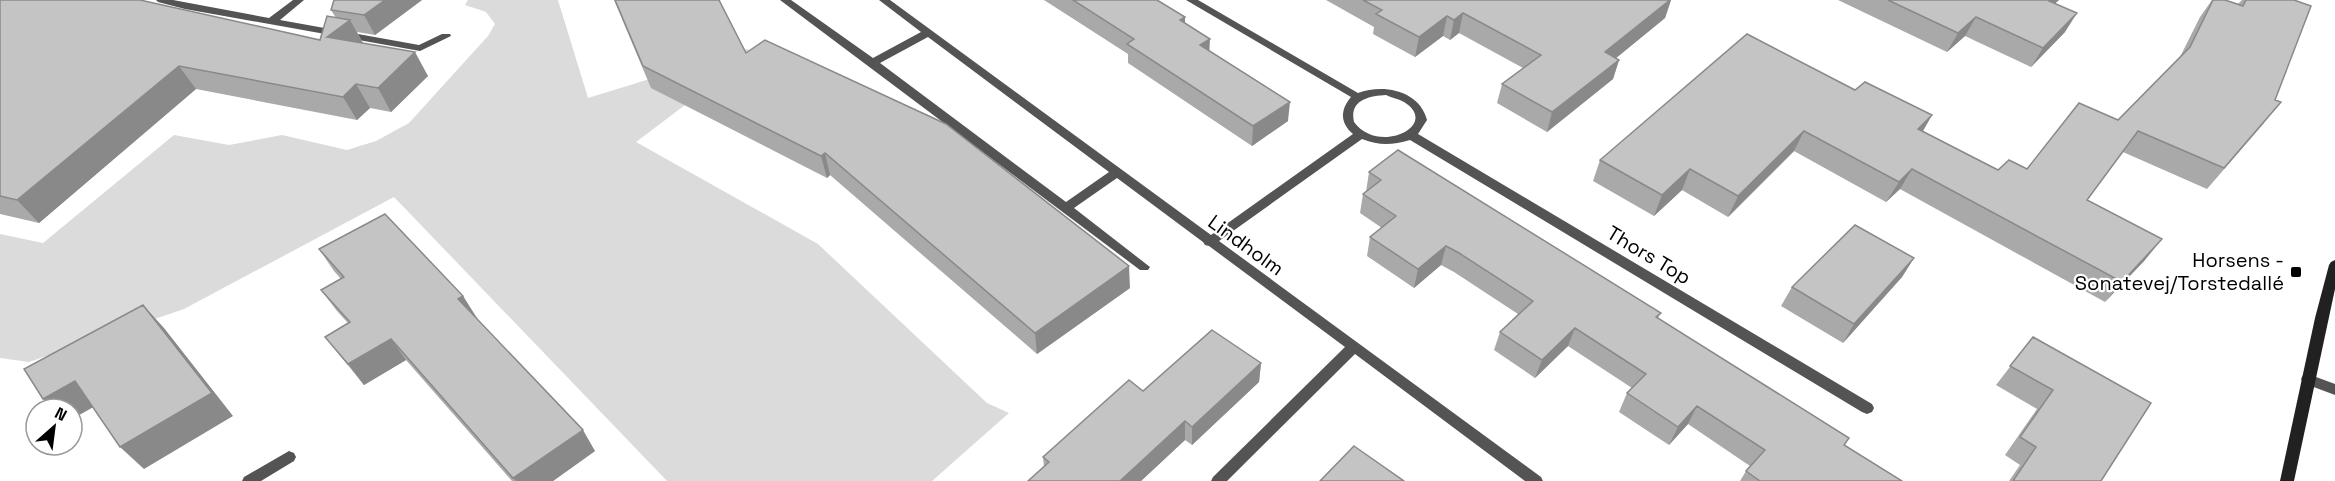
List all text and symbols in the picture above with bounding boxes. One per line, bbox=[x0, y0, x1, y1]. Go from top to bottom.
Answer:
street label: Lindholm bbox=[1203, 209, 1289, 281]
street label: Thors Top bbox=[1602, 220, 1696, 290]
place label: Horsens - Sonatevej/Torstedallé bbox=[2075, 247, 2284, 296]
marker: Horsens - Sonatevej/Torstedallé bbox=[2289, 265, 2303, 279]
north arrow bbox=[24, 397, 84, 457]
text: N bbox=[51, 402, 70, 426]

